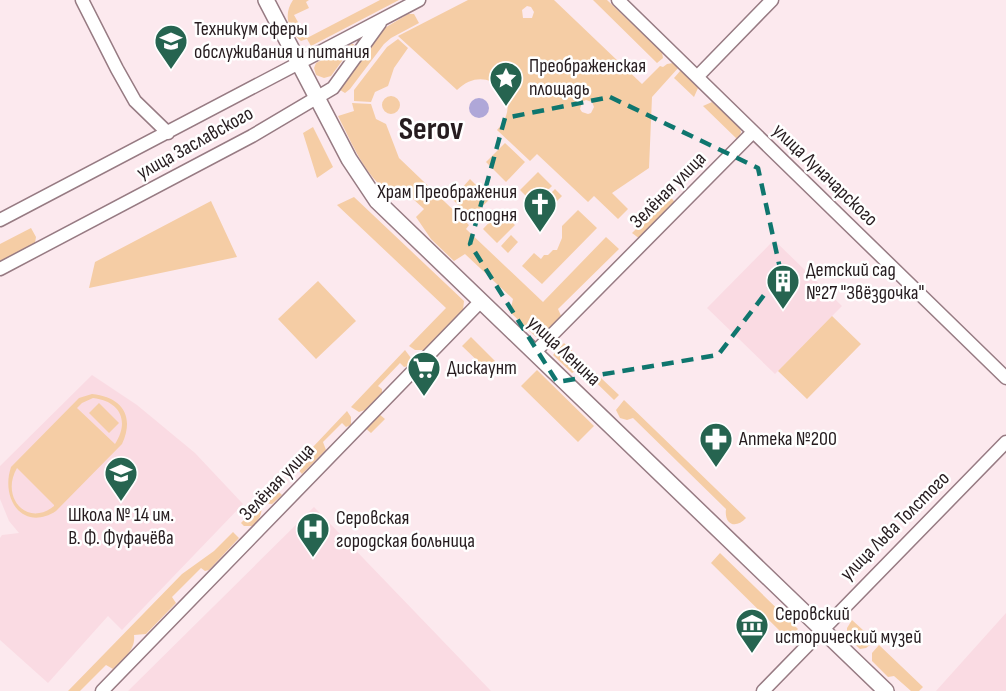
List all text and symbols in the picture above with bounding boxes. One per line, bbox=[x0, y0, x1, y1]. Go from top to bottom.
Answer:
place label: Техникум сферы обслуживания и питания bbox=[194, 17, 370, 64]
school or university icon: Техникум сферы обслуживания и питания bbox=[153, 23, 189, 70]
place label: Преображенская площадь bbox=[529, 54, 646, 101]
place icon: Преображенская площадь bbox=[488, 60, 524, 107]
street label: улица Заславского bbox=[133, 101, 257, 185]
district label: Serov bbox=[399, 110, 463, 149]
street label: улица Луначарского bbox=[767, 119, 883, 231]
street label: Зелёная улица bbox=[625, 147, 711, 233]
place label: Храм Преображения Господня bbox=[376, 180, 517, 227]
church icon: Храм Преображения Господня bbox=[522, 186, 558, 233]
place label: Детский сад №27 "Звёздочка" bbox=[806, 258, 924, 305]
building icon: Детский сад №27 "Звёздочка" bbox=[765, 263, 801, 310]
street label: улица Ленина bbox=[522, 311, 606, 391]
supermarket icon: Дискаунт bbox=[406, 350, 442, 397]
place label: Дискаунт bbox=[447, 356, 517, 380]
pharmacy icon: Аптека №200 bbox=[698, 421, 734, 468]
place label: Аптека №200 bbox=[738, 427, 837, 451]
street label: Зелёная улица bbox=[234, 438, 320, 526]
school or university icon: Школа № 14 им. В. Ф. Фуфачёва bbox=[103, 455, 139, 502]
street label: улица Льва Толстого bbox=[835, 466, 955, 586]
place label: Школа № 14 им. В. Ф. Фуфачёва bbox=[68, 503, 174, 550]
place label: Серовская городская больница bbox=[336, 506, 475, 553]
hospital icon: Серовская городская больница bbox=[295, 511, 331, 558]
place label: Серовский исторический музей bbox=[775, 602, 922, 649]
museum icon: Серовский исторический музей bbox=[734, 607, 770, 654]

